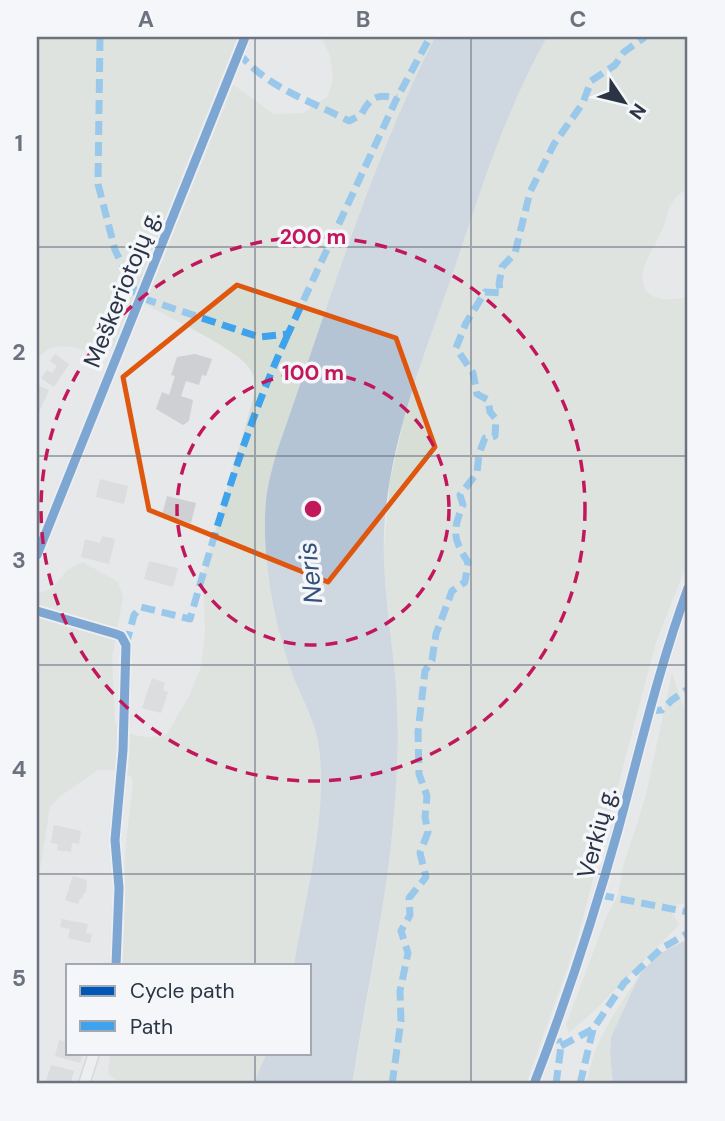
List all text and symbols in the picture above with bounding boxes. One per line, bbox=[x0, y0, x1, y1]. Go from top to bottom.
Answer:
text: A bbox=[138, 4, 154, 34]
text: B bbox=[356, 4, 370, 34]
text: C bbox=[570, 4, 586, 34]
north arrow bbox=[588, 66, 658, 136]
text: N bbox=[623, 99, 652, 124]
text: 1 bbox=[15, 128, 23, 158]
street label: Meškeriotojų g. bbox=[76, 206, 167, 372]
text: 200 m bbox=[280, 223, 346, 251]
text: 2 bbox=[12, 337, 26, 367]
text: 100 m bbox=[282, 359, 344, 387]
centre of rings bbox=[301, 497, 325, 521]
water label: Neris bbox=[290, 540, 330, 606]
text: 3 bbox=[12, 545, 26, 575]
text: 4 bbox=[12, 754, 27, 784]
street label: Verkių g. bbox=[569, 784, 624, 882]
text: 5 bbox=[12, 963, 26, 993]
legend bbox=[66, 964, 312, 1054]
text: Cycle path bbox=[130, 977, 235, 1005]
text: Path bbox=[130, 1013, 173, 1041]

